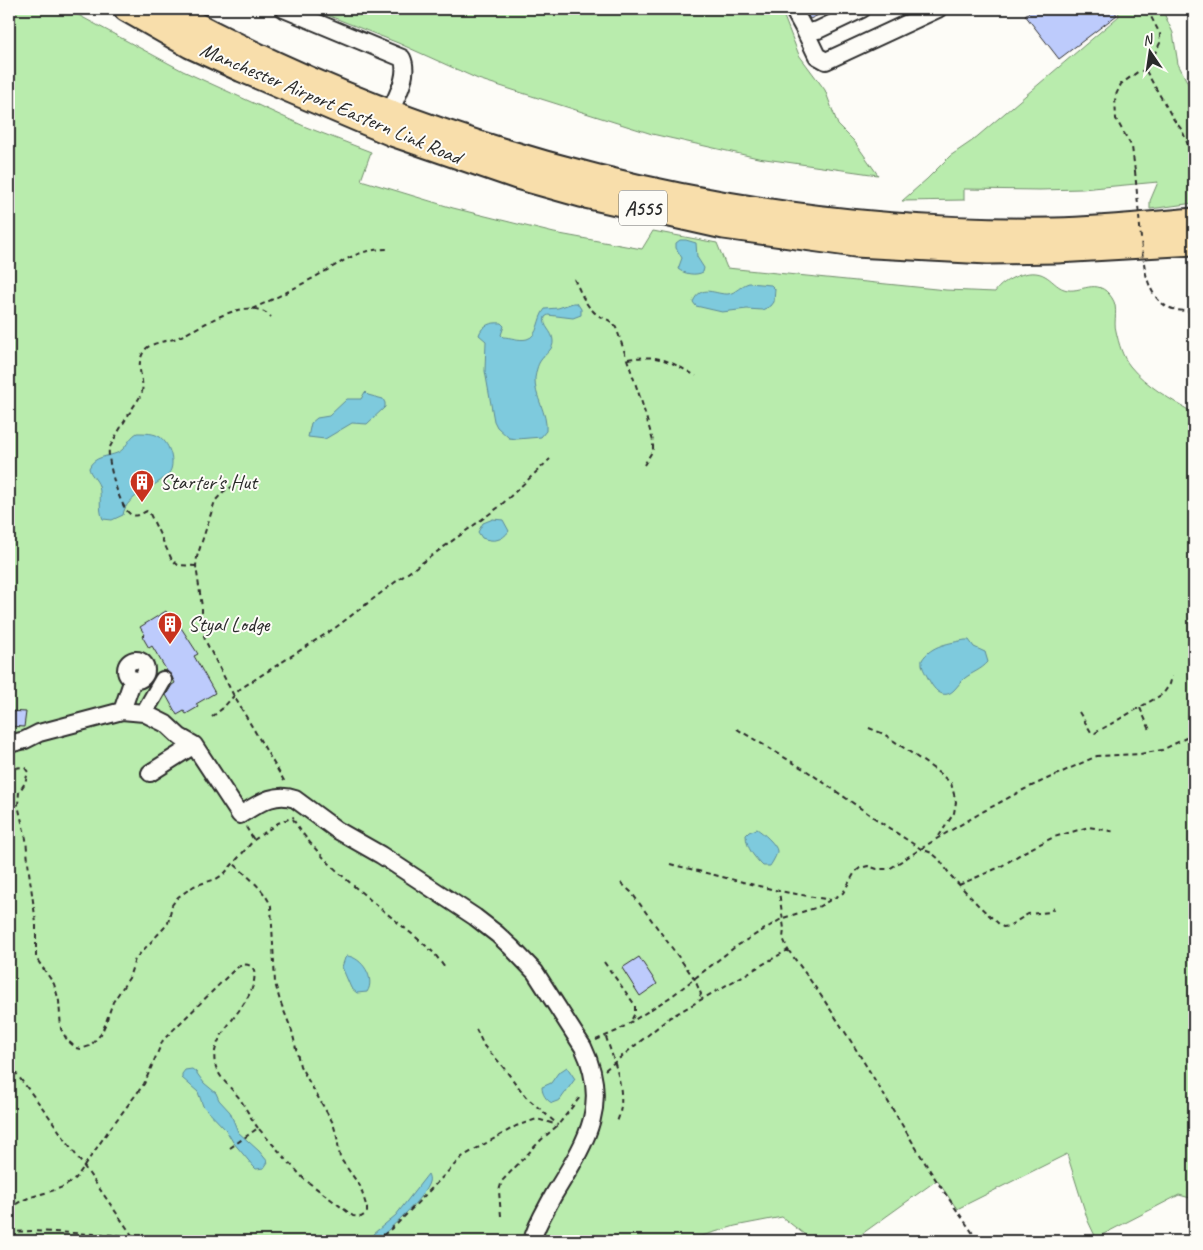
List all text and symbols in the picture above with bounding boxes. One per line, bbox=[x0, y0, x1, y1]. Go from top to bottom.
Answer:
north arrow bbox=[1126, 28, 1176, 78]
text: N bbox=[1141, 30, 1156, 49]
street label: Manchester Airport Eastern Link Road bbox=[197, 36, 469, 171]
road number: A555 bbox=[619, 190, 667, 226]
building icon: Starter's Hut bbox=[129, 469, 155, 503]
place label: Starter's Hut bbox=[160, 469, 259, 495]
building icon: Styal Lodge bbox=[157, 611, 183, 645]
place label: Styal Lodge bbox=[188, 611, 271, 637]

